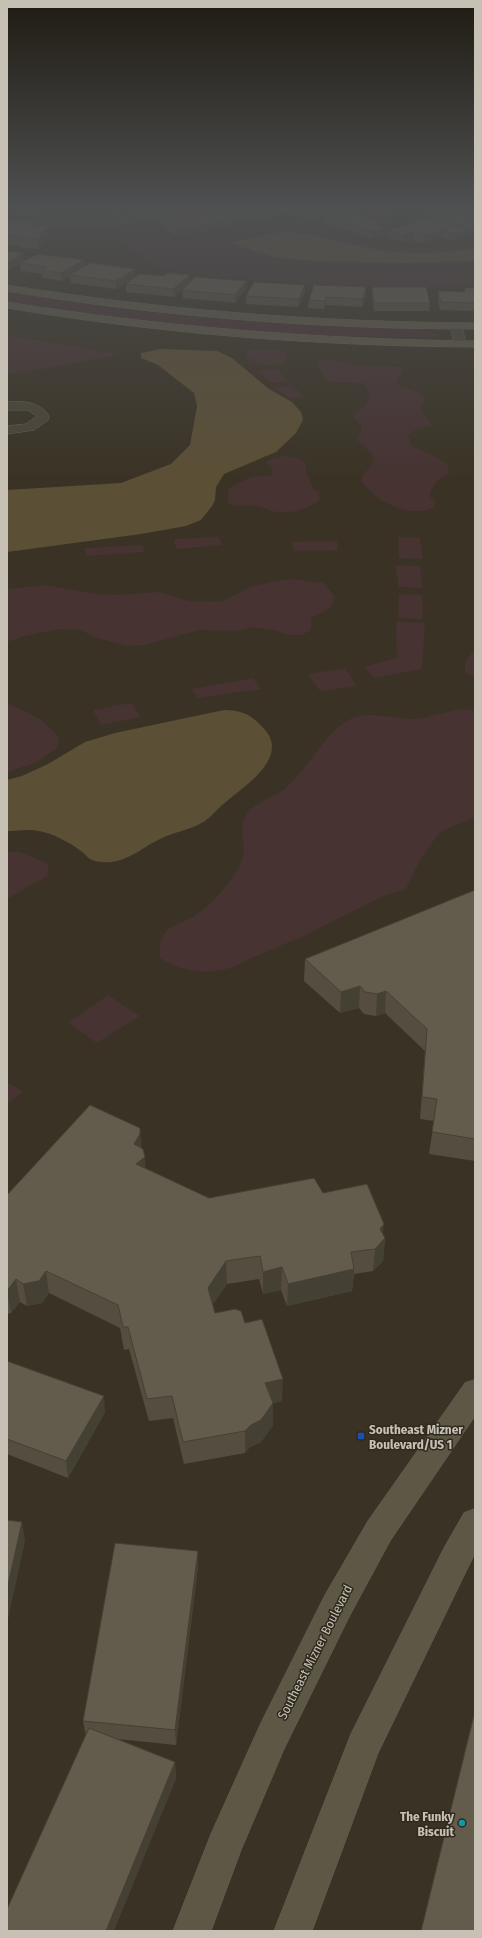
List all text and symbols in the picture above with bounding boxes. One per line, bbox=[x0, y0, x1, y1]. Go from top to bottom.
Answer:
place label: Southeast Mizner Boulevard/US 1 bbox=[369, 1422, 463, 1452]
marker: Southeast Mizner Boulevard/US 1 bbox=[356, 1431, 366, 1441]
street label: Southeast Mizner Boulevard bbox=[275, 1582, 355, 1722]
place label: The Funky Biscuit bbox=[400, 1809, 455, 1839]
marker: The Funky Biscuit bbox=[457, 1818, 467, 1828]

